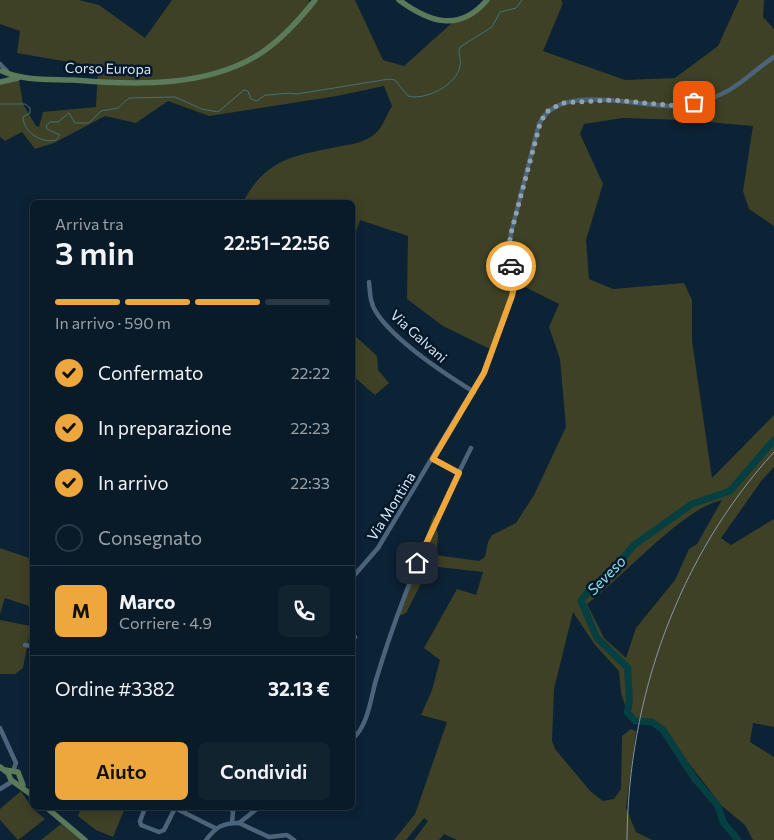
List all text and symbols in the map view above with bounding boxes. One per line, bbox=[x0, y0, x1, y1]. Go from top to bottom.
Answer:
street label: Corso Europa bbox=[65, 59, 151, 77]
pin bbox=[673, 81, 715, 123]
icon: bag bbox=[680, 88, 708, 116]
text: Arriva tra bbox=[55, 214, 124, 233]
text: 22:51–22:56 bbox=[224, 231, 330, 254]
text: 3 min bbox=[55, 232, 135, 272]
courier bbox=[486, 241, 536, 291]
icon: car bbox=[497, 252, 525, 280]
street label: Via Galvani bbox=[387, 306, 451, 366]
text: In arrivo · 590 m bbox=[55, 313, 171, 332]
icon: check bbox=[55, 359, 83, 387]
text: Confermato bbox=[98, 361, 203, 384]
text: 22:22 bbox=[291, 363, 330, 382]
icon: check bbox=[55, 414, 83, 442]
text: In preparazione bbox=[98, 416, 231, 439]
text: 22:23 bbox=[290, 418, 330, 437]
icon: check bbox=[55, 469, 83, 497]
street label: Via Montina bbox=[363, 469, 419, 543]
text: In arrivo bbox=[98, 471, 169, 494]
text: 22:33 bbox=[290, 473, 330, 492]
text: Consegnato bbox=[98, 526, 202, 549]
pin bbox=[396, 542, 438, 584]
icon: home bbox=[403, 549, 431, 577]
water label: Seveso bbox=[583, 552, 629, 598]
button: phone bbox=[278, 585, 330, 637]
text: Marco bbox=[119, 590, 175, 613]
text: M bbox=[72, 599, 90, 622]
text: Corriere · 4.9 bbox=[119, 613, 212, 632]
text: Ordine #3382 bbox=[55, 677, 175, 700]
text: 32.13 € bbox=[268, 677, 330, 700]
button: Aiuto bbox=[55, 742, 188, 800]
button: Condividi bbox=[198, 742, 330, 800]

